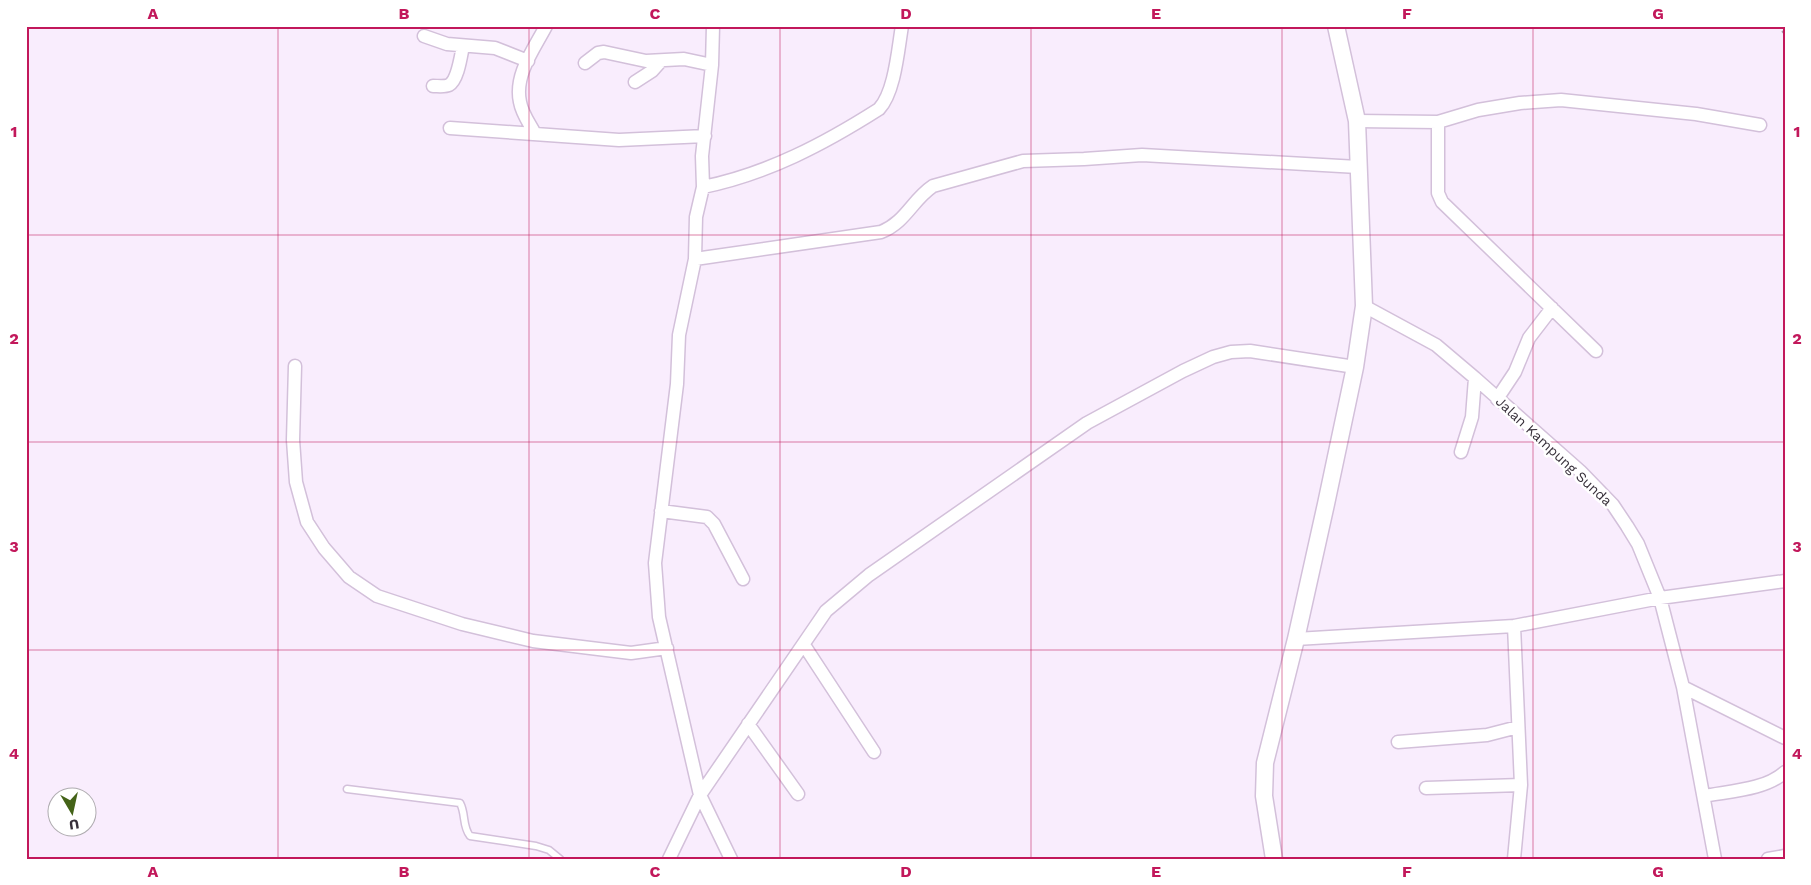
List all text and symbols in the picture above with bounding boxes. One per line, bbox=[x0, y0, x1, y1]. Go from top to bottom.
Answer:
text: A bbox=[148, 4, 159, 23]
text: B bbox=[399, 4, 410, 23]
text: C bbox=[650, 4, 661, 23]
text: D bbox=[900, 4, 912, 23]
text: E bbox=[1151, 4, 1161, 23]
text: F bbox=[1402, 4, 1412, 23]
text: G bbox=[1652, 4, 1664, 23]
text: 1 bbox=[11, 122, 17, 141]
text: 1 bbox=[1794, 122, 1800, 141]
text: 2 bbox=[9, 329, 19, 348]
text: 2 bbox=[1792, 329, 1802, 348]
street label: Jalan Kampung Sunda bbox=[1493, 393, 1615, 509]
text: 3 bbox=[9, 537, 19, 556]
text: 3 bbox=[1792, 537, 1802, 556]
text: 4 bbox=[9, 744, 19, 763]
text: 4 bbox=[1792, 744, 1802, 763]
north arrow bbox=[48, 788, 98, 838]
text: U bbox=[68, 816, 80, 834]
text: A bbox=[148, 862, 159, 881]
text: B bbox=[399, 862, 410, 881]
text: C bbox=[650, 862, 661, 881]
text: D bbox=[900, 862, 912, 881]
text: E bbox=[1151, 862, 1161, 881]
text: F bbox=[1402, 862, 1412, 881]
text: G bbox=[1652, 862, 1664, 881]

